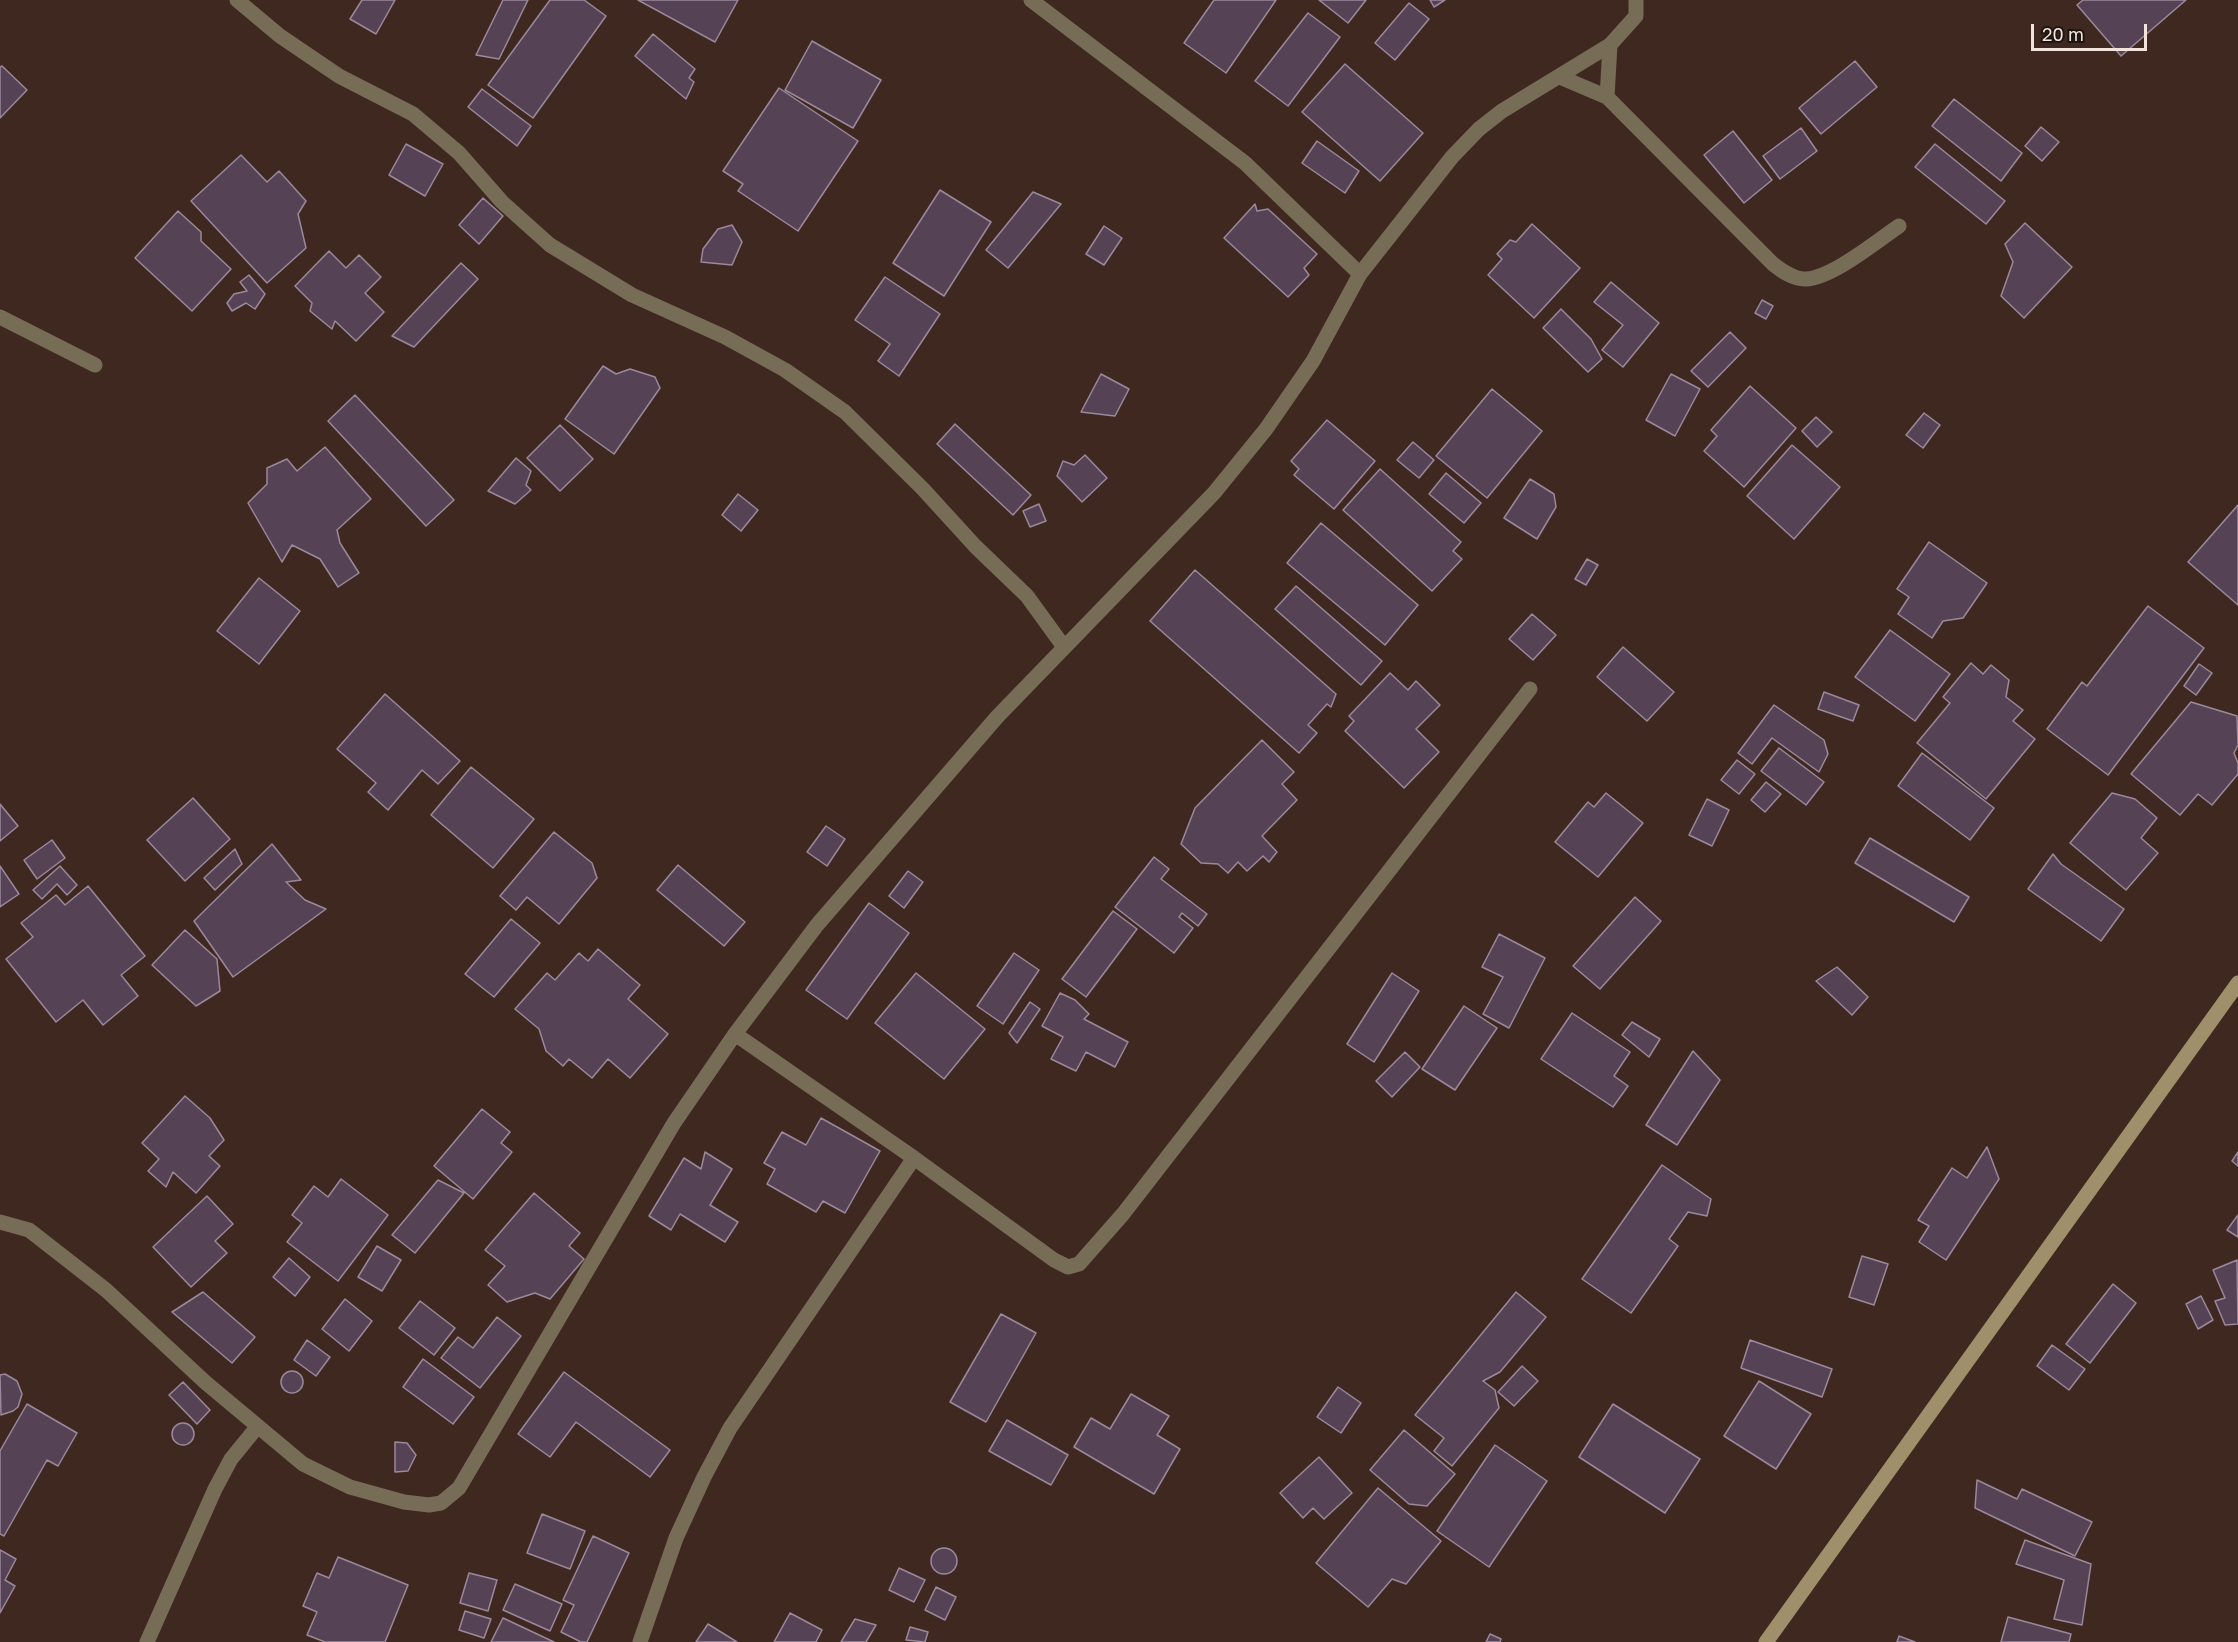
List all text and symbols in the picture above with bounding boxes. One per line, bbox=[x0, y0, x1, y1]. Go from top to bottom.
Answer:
scale bar bbox=[2034, 12, 2150, 50]
text: 20 m bbox=[2042, 23, 2084, 45]

